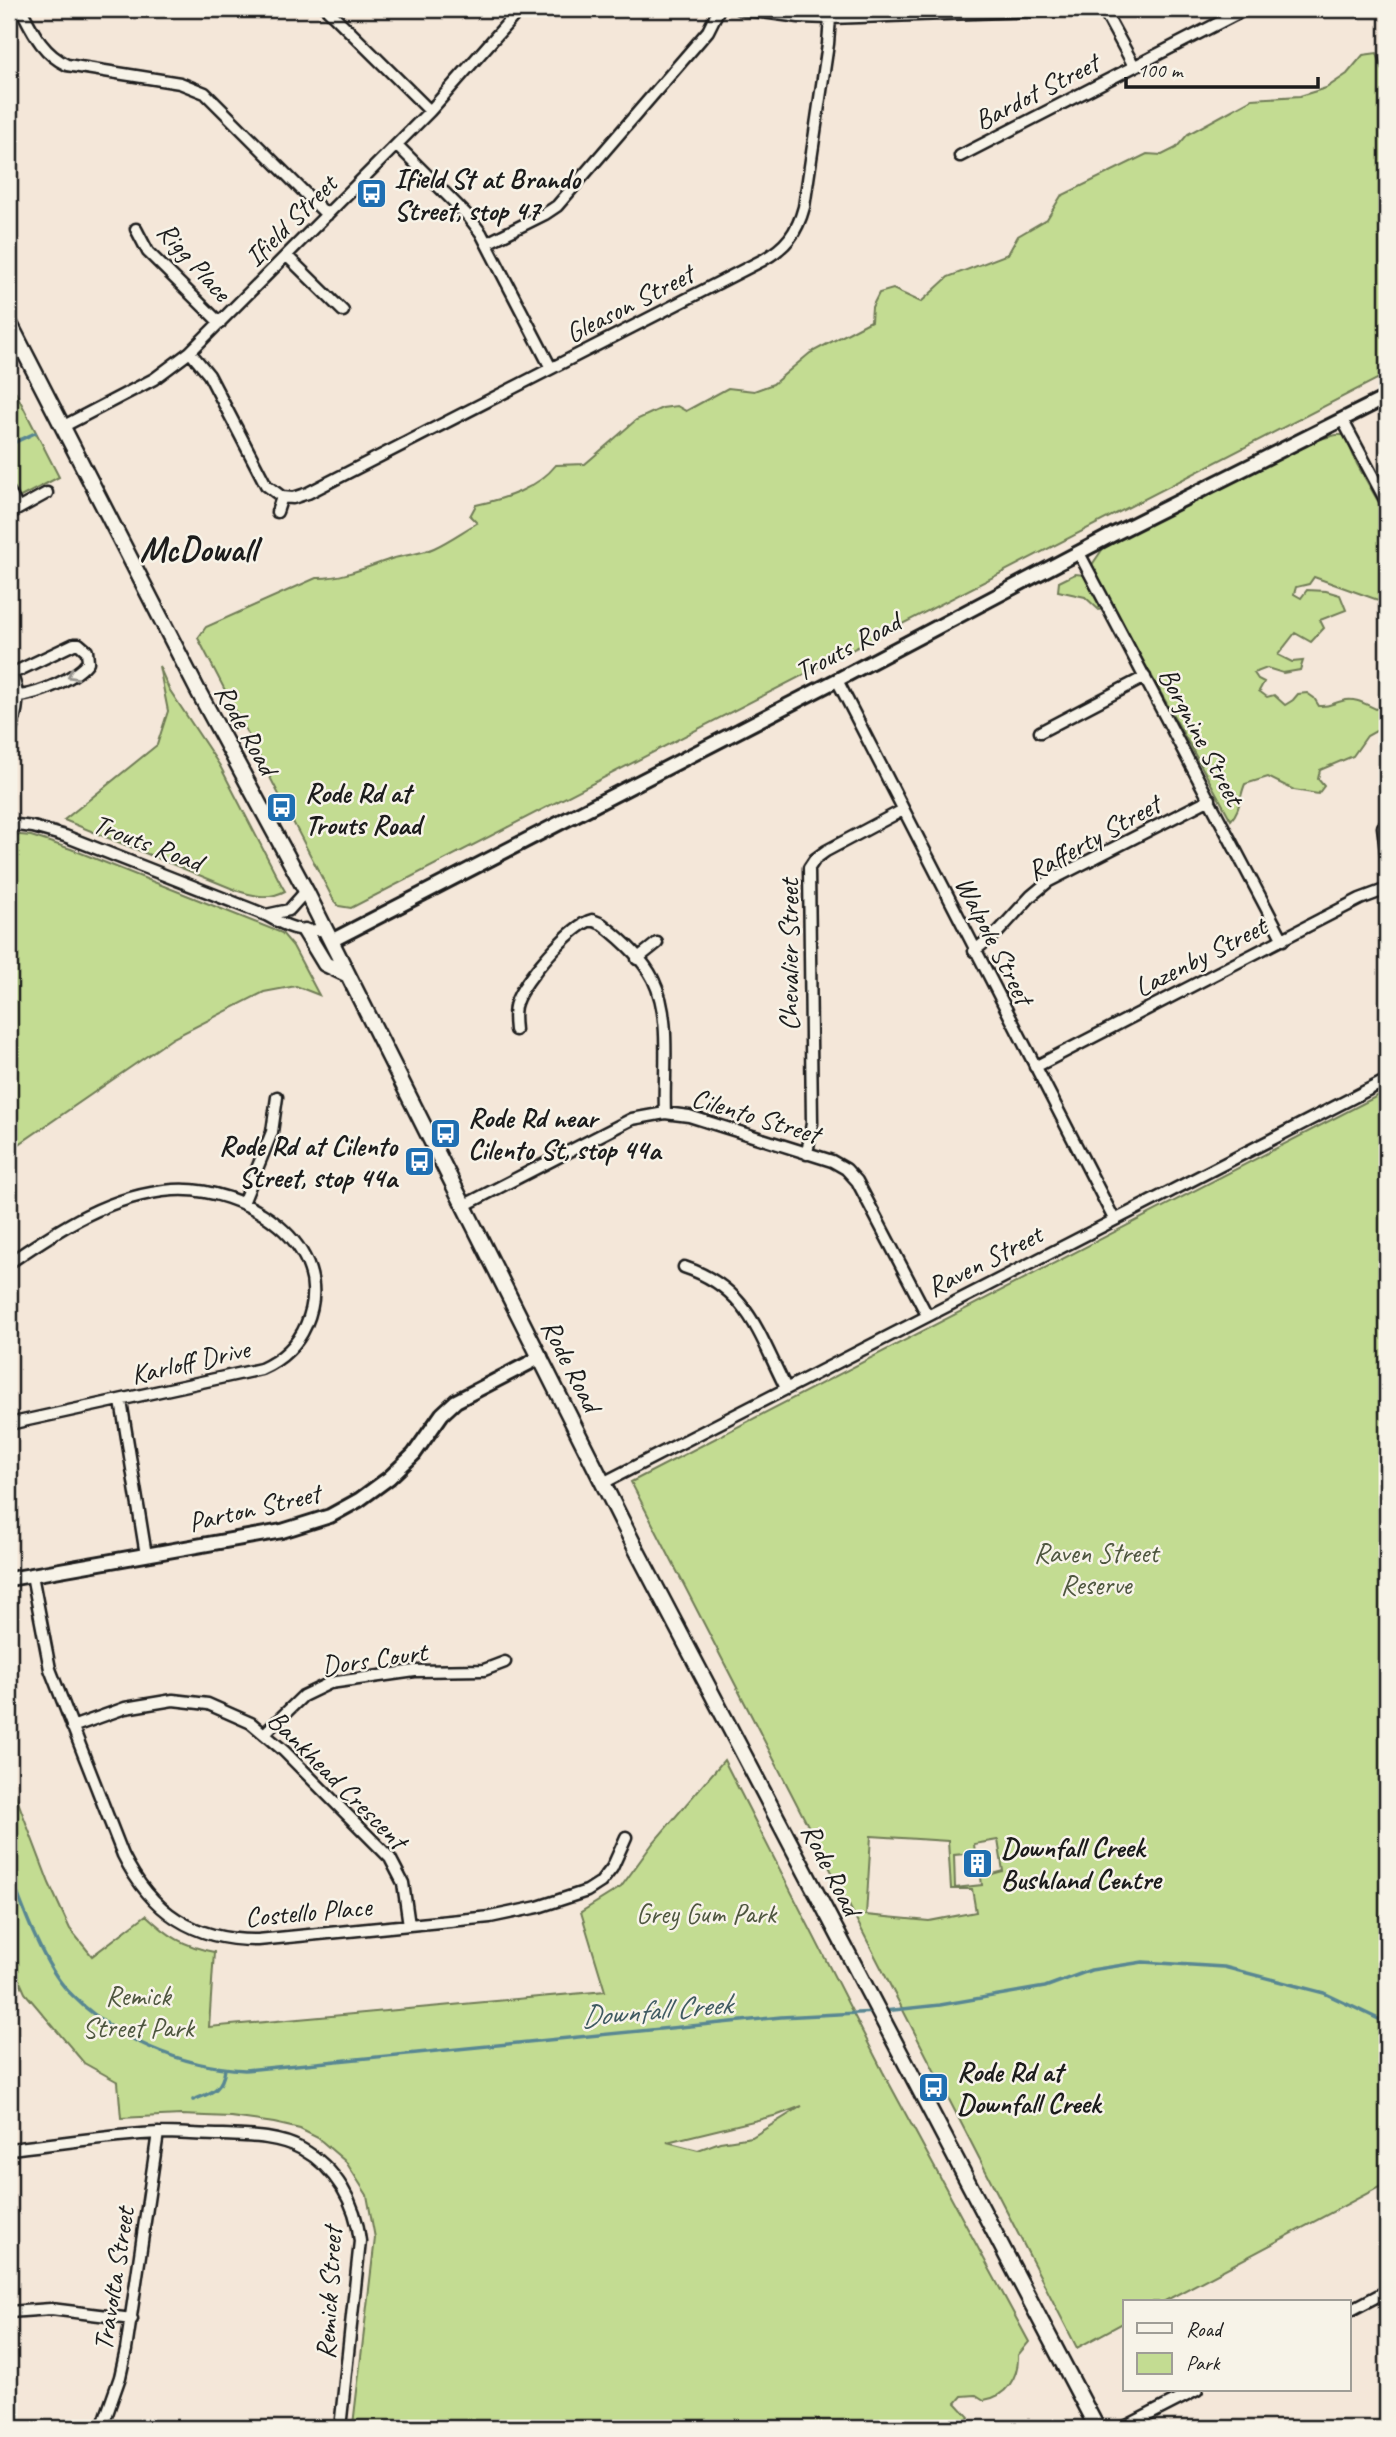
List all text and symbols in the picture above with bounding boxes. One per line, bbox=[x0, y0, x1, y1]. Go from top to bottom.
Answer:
street label: Bardot Street bbox=[968, 44, 1108, 138]
scale bar bbox=[1126, 46, 1319, 90]
text: 100 m bbox=[1137, 57, 1184, 83]
place label: Ifield St at Brando Street, stop 47 bbox=[394, 161, 582, 228]
street label: Ifield Street bbox=[237, 165, 346, 274]
bus stop icon: Ifield St at Brando Street, stop 47 bbox=[354, 177, 388, 211]
street label: Rigg Place bbox=[150, 214, 241, 310]
street label: Gleason Street bbox=[559, 255, 702, 351]
district label: McDowall bbox=[140, 527, 263, 572]
street label: Trouts Road bbox=[789, 602, 909, 689]
street label: Borgnine Street bbox=[1151, 661, 1254, 814]
one-way arrow bbox=[66, 667, 79, 680]
street label: Rode Road bbox=[207, 678, 288, 784]
place label: Rode Rd at Trouts Road bbox=[305, 775, 426, 842]
street label: Rafferty Street bbox=[1021, 785, 1169, 888]
bus stop icon: Rode Rd at Trouts Road bbox=[265, 791, 299, 825]
street label: Trouts Road bbox=[88, 806, 211, 881]
street label: Walpole Street bbox=[947, 870, 1043, 1013]
street label: Chevalier Street bbox=[771, 876, 806, 1031]
street label: Lazenby Street bbox=[1128, 907, 1275, 1005]
street label: Cilento Street bbox=[688, 1079, 828, 1153]
place label: Rode Rd near Cilento St, stop 44a bbox=[468, 1100, 663, 1167]
bus stop icon: Rode Rd near Cilento St, stop 44a bbox=[428, 1116, 462, 1150]
place label: Rode Rd at Cilento Street, stop 44a bbox=[219, 1128, 399, 1195]
bus stop icon: Rode Rd at Cilento Street, stop 44a bbox=[403, 1144, 437, 1178]
street label: Raven Street bbox=[921, 1215, 1050, 1304]
street label: Rode Road bbox=[534, 1313, 611, 1421]
street label: Karloff Drive bbox=[128, 1330, 255, 1392]
street label: Parton Street bbox=[185, 1475, 327, 1540]
park label: Raven Street Reserve bbox=[1034, 1535, 1161, 1602]
street label: Dors Court bbox=[319, 1633, 432, 1683]
street label: Bankhead Crescent bbox=[260, 1702, 418, 1859]
street label: Rode Road bbox=[794, 1817, 871, 1925]
place label: Downfall Creek Bushland Centre bbox=[1001, 1830, 1163, 1897]
building icon: Downfall Creek Bushland Centre bbox=[961, 1846, 995, 1880]
street label: Costello Place bbox=[243, 1888, 375, 1934]
park label: Grey Gum Park bbox=[636, 1896, 778, 1931]
park label: Remick Street Park bbox=[82, 1978, 195, 2045]
water label: Downfall Creek bbox=[579, 1984, 738, 2035]
place label: Rode Rd at Downfall Creek bbox=[957, 2054, 1103, 2121]
bus stop icon: Rode Rd at Downfall Creek bbox=[917, 2070, 951, 2104]
street label: Travolta Street bbox=[85, 2202, 143, 2353]
street label: Remick Street bbox=[308, 2222, 350, 2360]
legend bbox=[1123, 2300, 1350, 2392]
text: Road bbox=[1186, 2316, 1225, 2342]
text: Park bbox=[1186, 2350, 1221, 2376]

